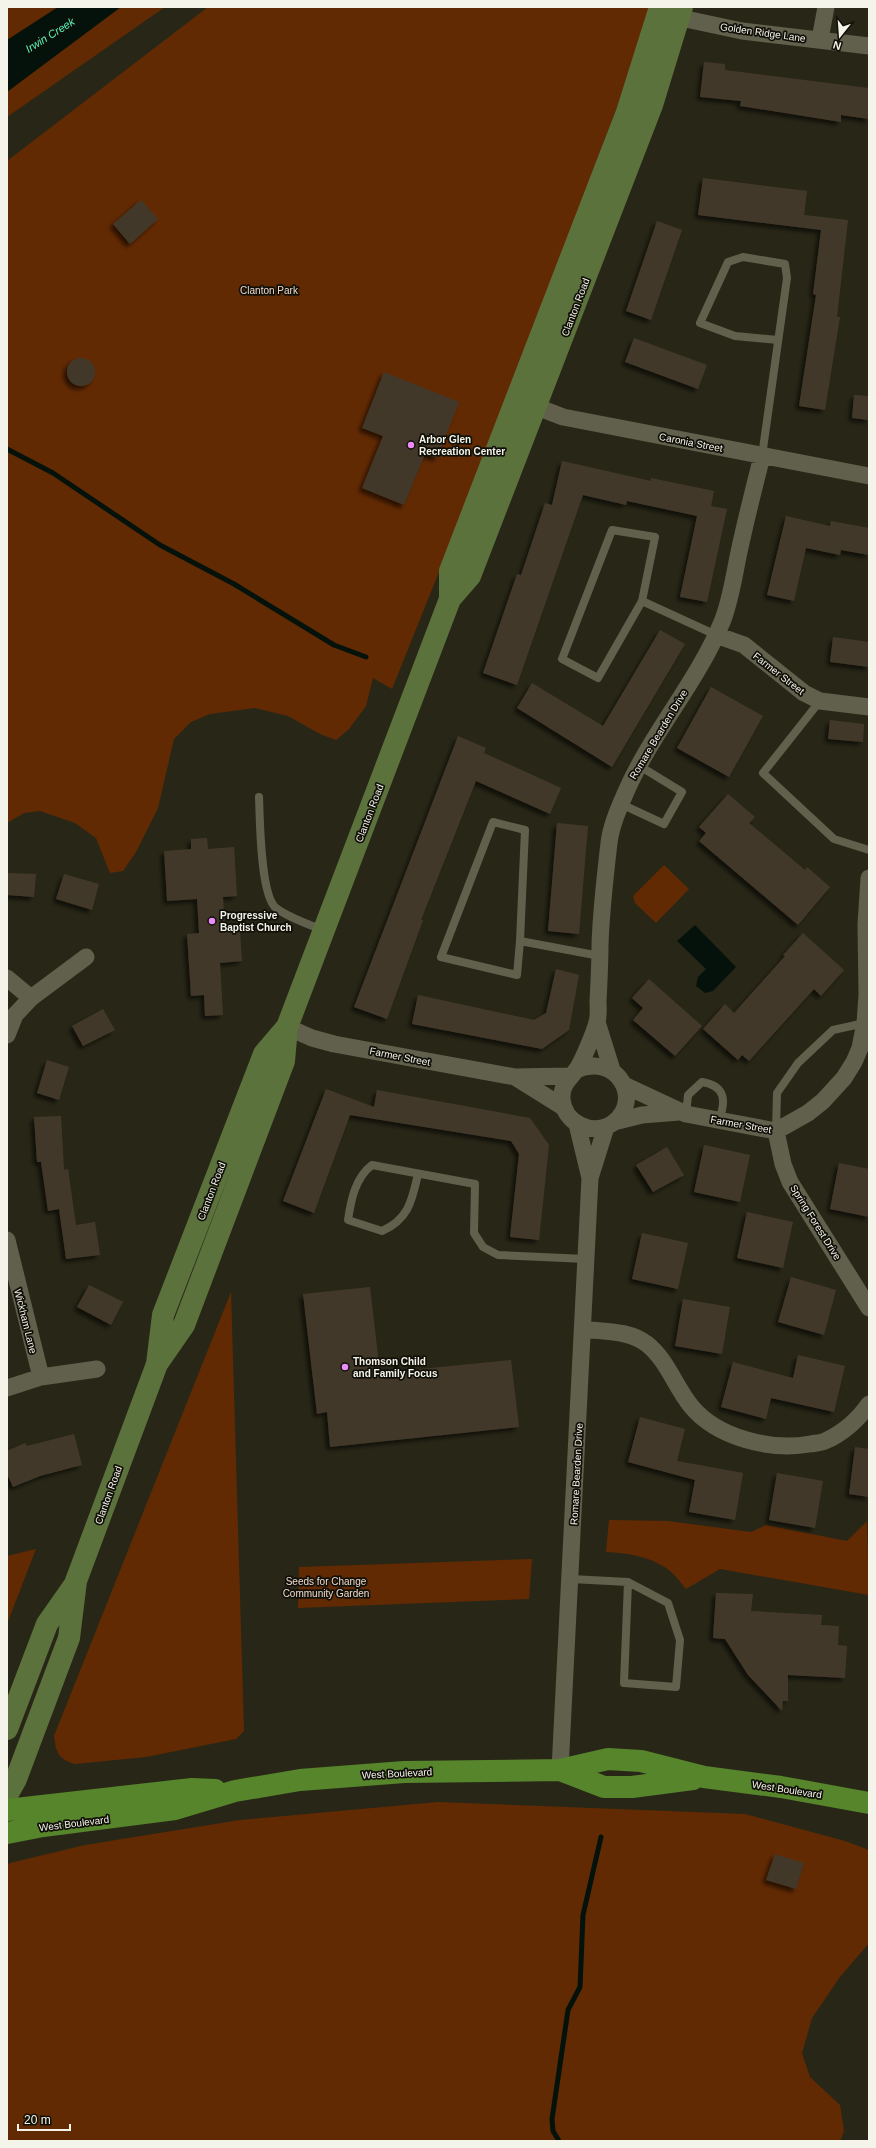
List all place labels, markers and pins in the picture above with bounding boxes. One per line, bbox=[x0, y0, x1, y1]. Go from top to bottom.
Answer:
place label: Arbor Glen Recreation Center bbox=[419, 434, 505, 457]
marker: Arbor Glen Recreation Center bbox=[406, 440, 416, 450]
place label: Progressive Baptist Church bbox=[220, 910, 292, 933]
marker: Progressive Baptist Church bbox=[207, 916, 217, 926]
place label: Thomson Child and Family Focus bbox=[353, 1356, 438, 1379]
marker: Thomson Child and Family Focus bbox=[340, 1362, 350, 1372]

